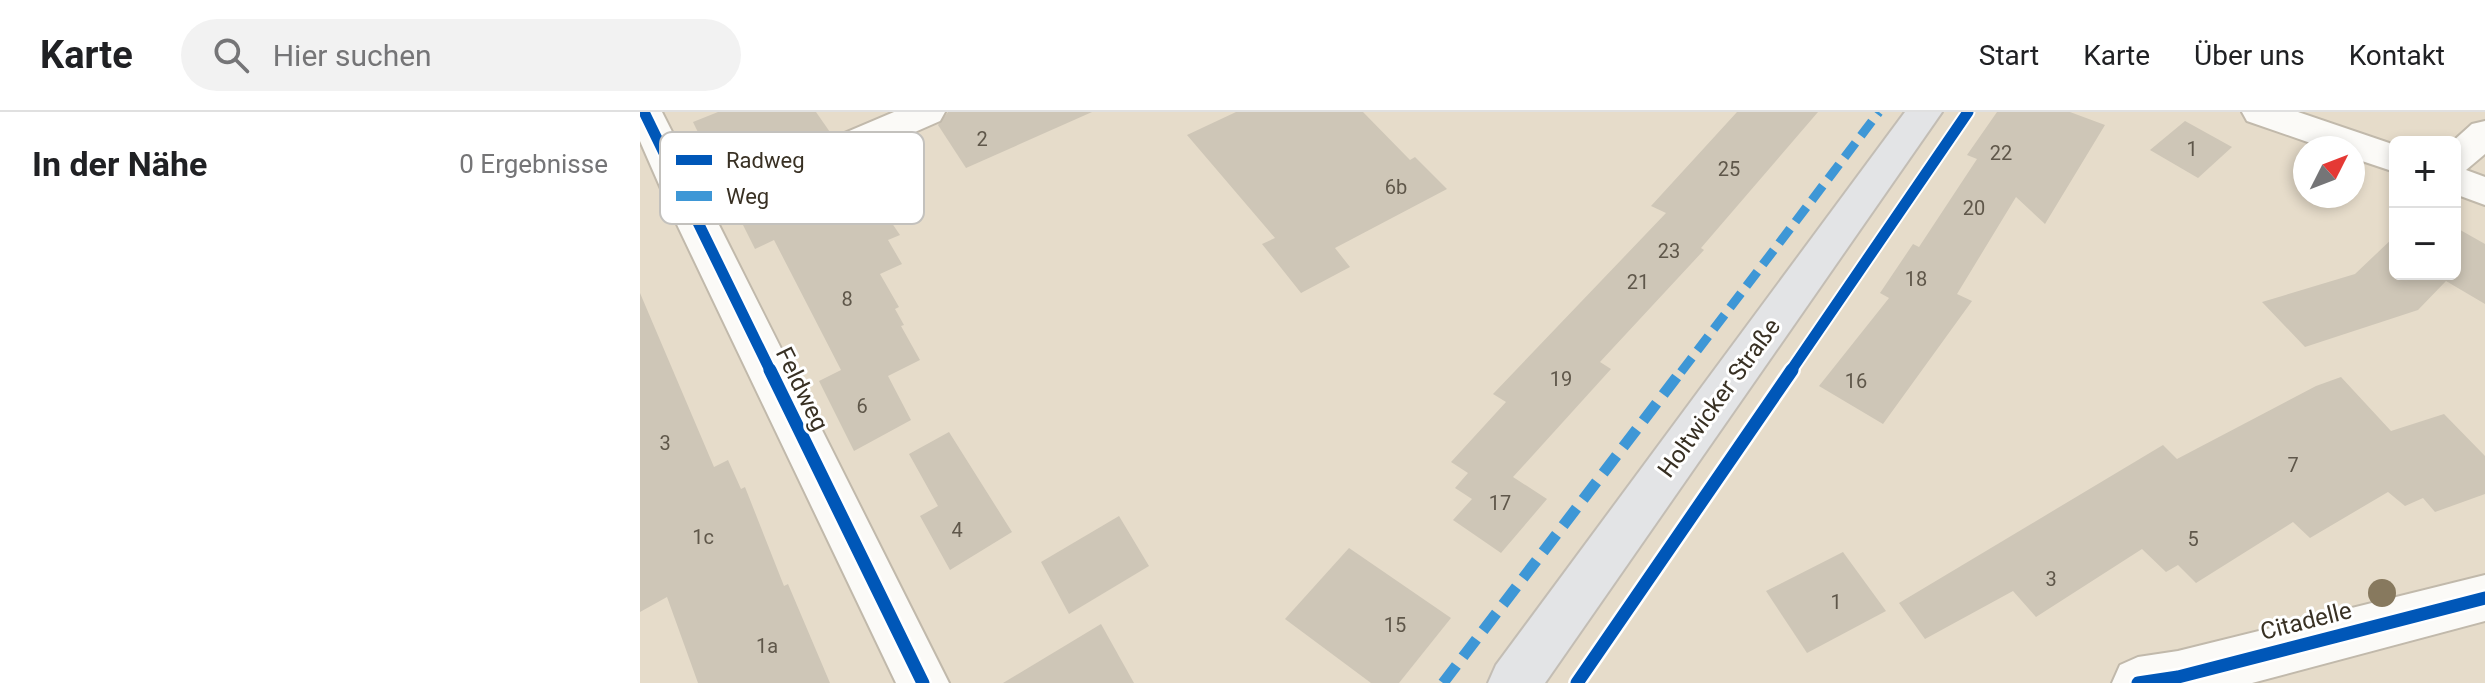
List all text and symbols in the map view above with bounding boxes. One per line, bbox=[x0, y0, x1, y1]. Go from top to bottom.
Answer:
search box bbox=[181, 19, 741, 91]
text: Karte bbox=[40, 33, 133, 77]
icon: search bbox=[209, 33, 253, 77]
text: Hier suchen bbox=[273, 38, 432, 73]
text: Start bbox=[1979, 39, 2039, 72]
text: Karte bbox=[2083, 39, 2150, 72]
text: Über uns bbox=[2194, 39, 2305, 72]
text: Kontakt bbox=[2349, 39, 2445, 72]
house number: 2 bbox=[976, 127, 988, 151]
legend bbox=[660, 132, 924, 224]
north arrow bbox=[2293, 136, 2365, 208]
map controls bbox=[2389, 136, 2461, 280]
button: + bbox=[2389, 136, 2461, 208]
house number: 1 bbox=[2186, 137, 2198, 161]
house number: 22 bbox=[1990, 141, 2012, 165]
text: In der Nähe bbox=[32, 144, 207, 184]
text: Radweg bbox=[726, 148, 804, 173]
text: 0 Ergebnisse bbox=[459, 149, 608, 179]
house number: 25 bbox=[1718, 157, 1740, 181]
house number: 6b bbox=[1385, 175, 1407, 199]
text: Weg bbox=[726, 184, 769, 209]
house number: 20 bbox=[1963, 196, 1985, 220]
button: − bbox=[2389, 208, 2461, 280]
house number: 23 bbox=[1658, 239, 1680, 263]
house number: 18 bbox=[1905, 267, 1927, 291]
house number: 21 bbox=[1627, 270, 1649, 294]
house number: 8 bbox=[841, 287, 853, 311]
street label: Holtwicker Straße bbox=[1652, 313, 1786, 483]
street label: Feldweg bbox=[770, 343, 834, 435]
house number: 19 bbox=[1550, 367, 1572, 391]
house number: 16 bbox=[1845, 369, 1867, 393]
house number: 6 bbox=[856, 394, 868, 418]
house number: 3 bbox=[659, 431, 671, 455]
house number: 7 bbox=[2287, 453, 2299, 477]
house number: 17 bbox=[1489, 491, 1511, 515]
house number: 4 bbox=[951, 518, 963, 542]
house number: 1c bbox=[692, 525, 714, 549]
house number: 5 bbox=[2187, 527, 2199, 551]
house number: 3 bbox=[2045, 567, 2057, 591]
house number: 1 bbox=[1830, 590, 1842, 614]
street label: Citadelle bbox=[2257, 596, 2355, 646]
house number: 15 bbox=[1384, 613, 1406, 637]
house number: 1a bbox=[756, 634, 778, 658]

